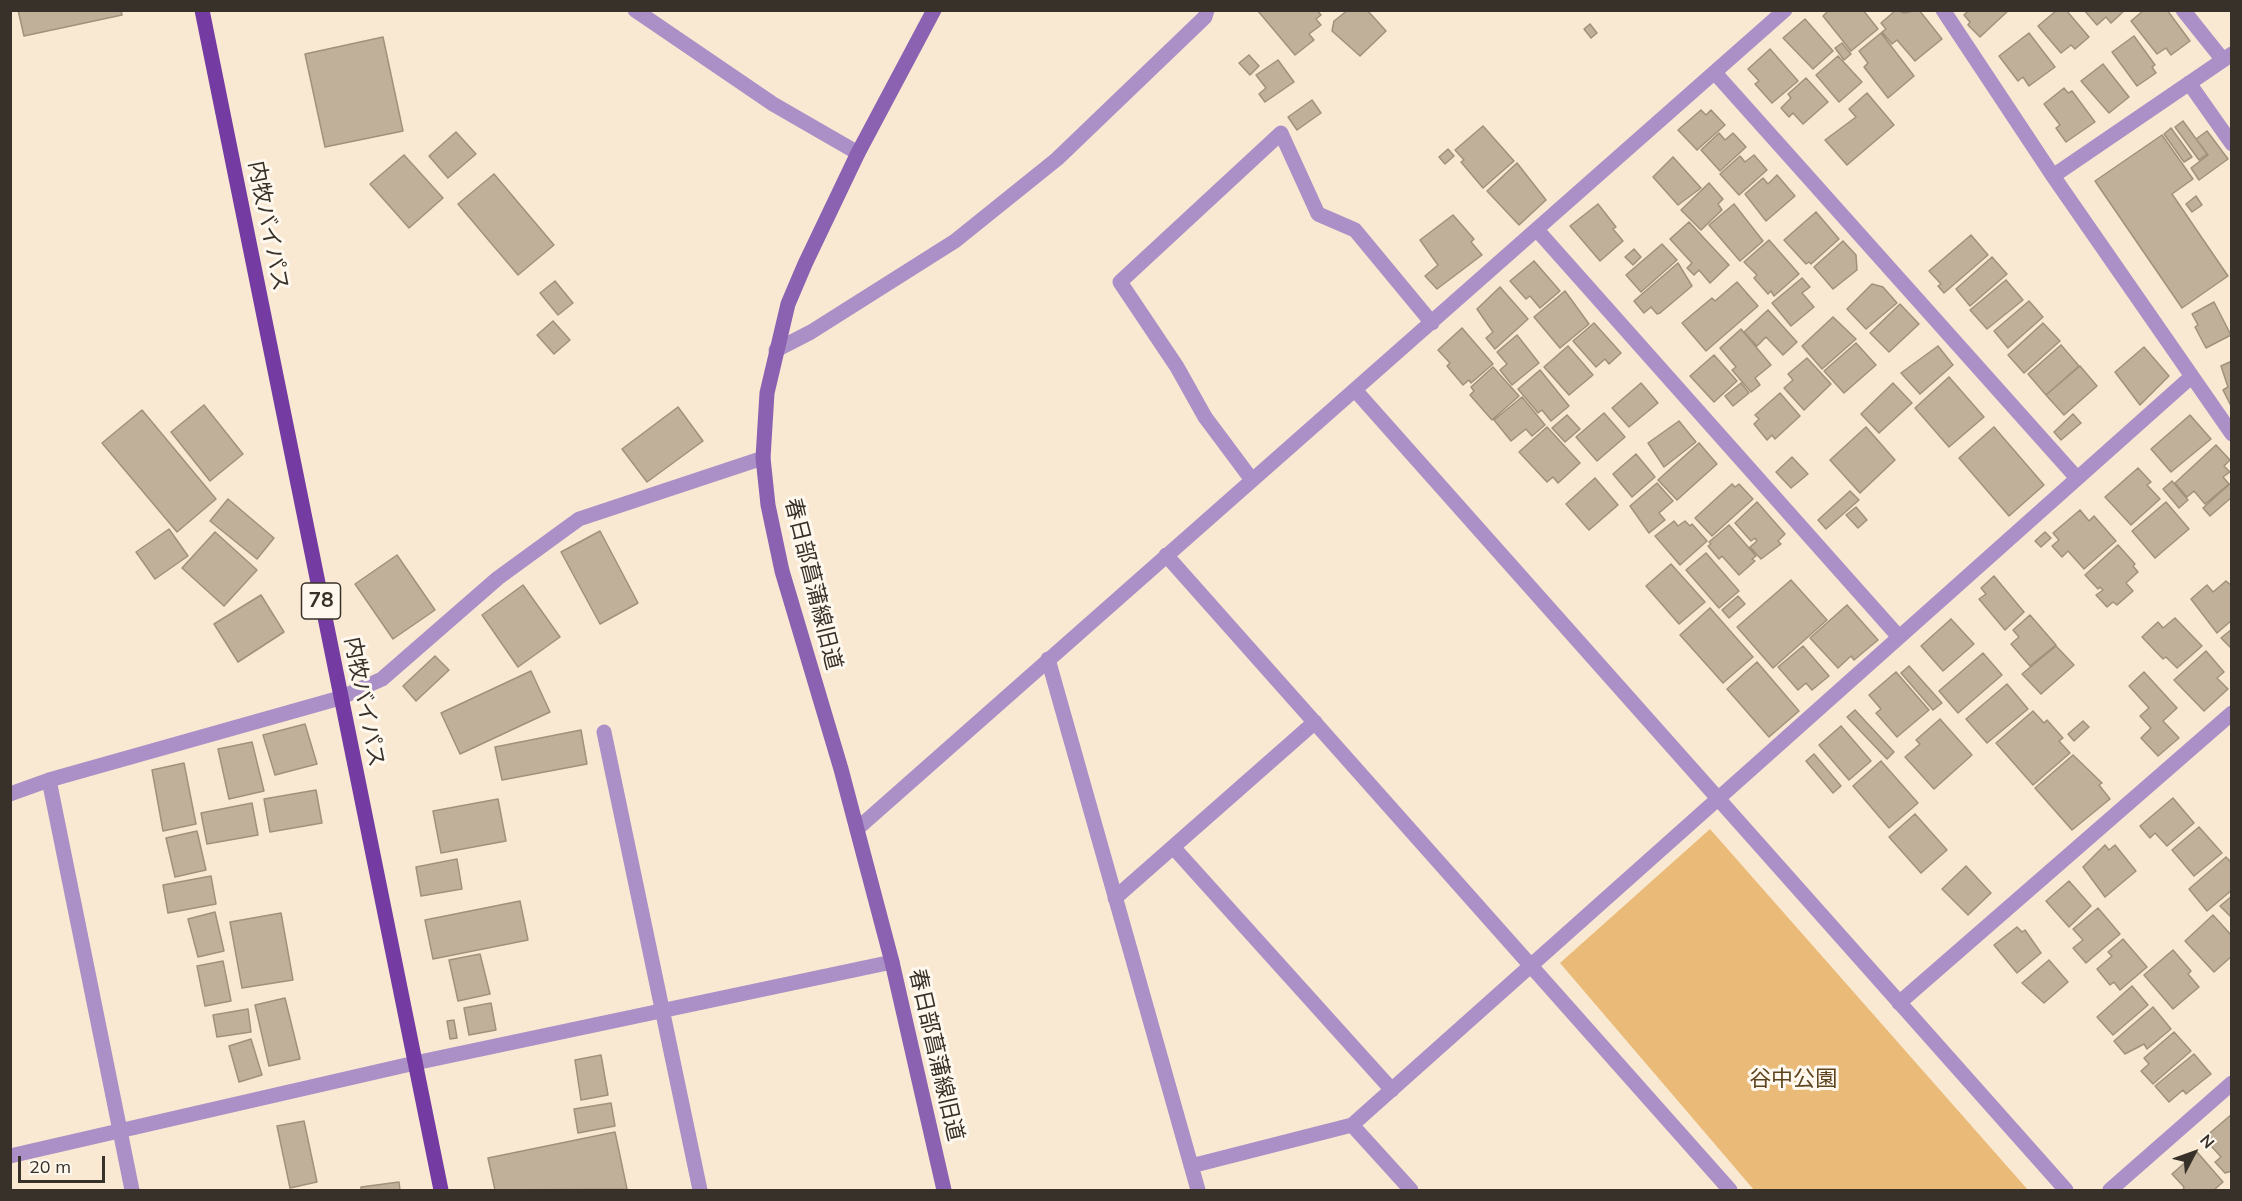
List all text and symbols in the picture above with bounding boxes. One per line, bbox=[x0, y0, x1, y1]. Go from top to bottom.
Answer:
street label: 内牧バイパス bbox=[242, 159, 294, 293]
street label: 春日部菖蒲線旧道 bbox=[779, 495, 847, 673]
road number: 78 bbox=[302, 583, 340, 619]
street label: 内牧バイパス bbox=[338, 635, 390, 769]
street label: 春日部菖蒲線旧道 bbox=[903, 966, 969, 1144]
park label: 谷中公園 bbox=[1749, 1066, 1837, 1092]
north arrow bbox=[2164, 1123, 2224, 1183]
text: N bbox=[2196, 1130, 2219, 1152]
scale bar bbox=[21, 1144, 108, 1182]
text: 20 m bbox=[29, 1155, 71, 1178]

